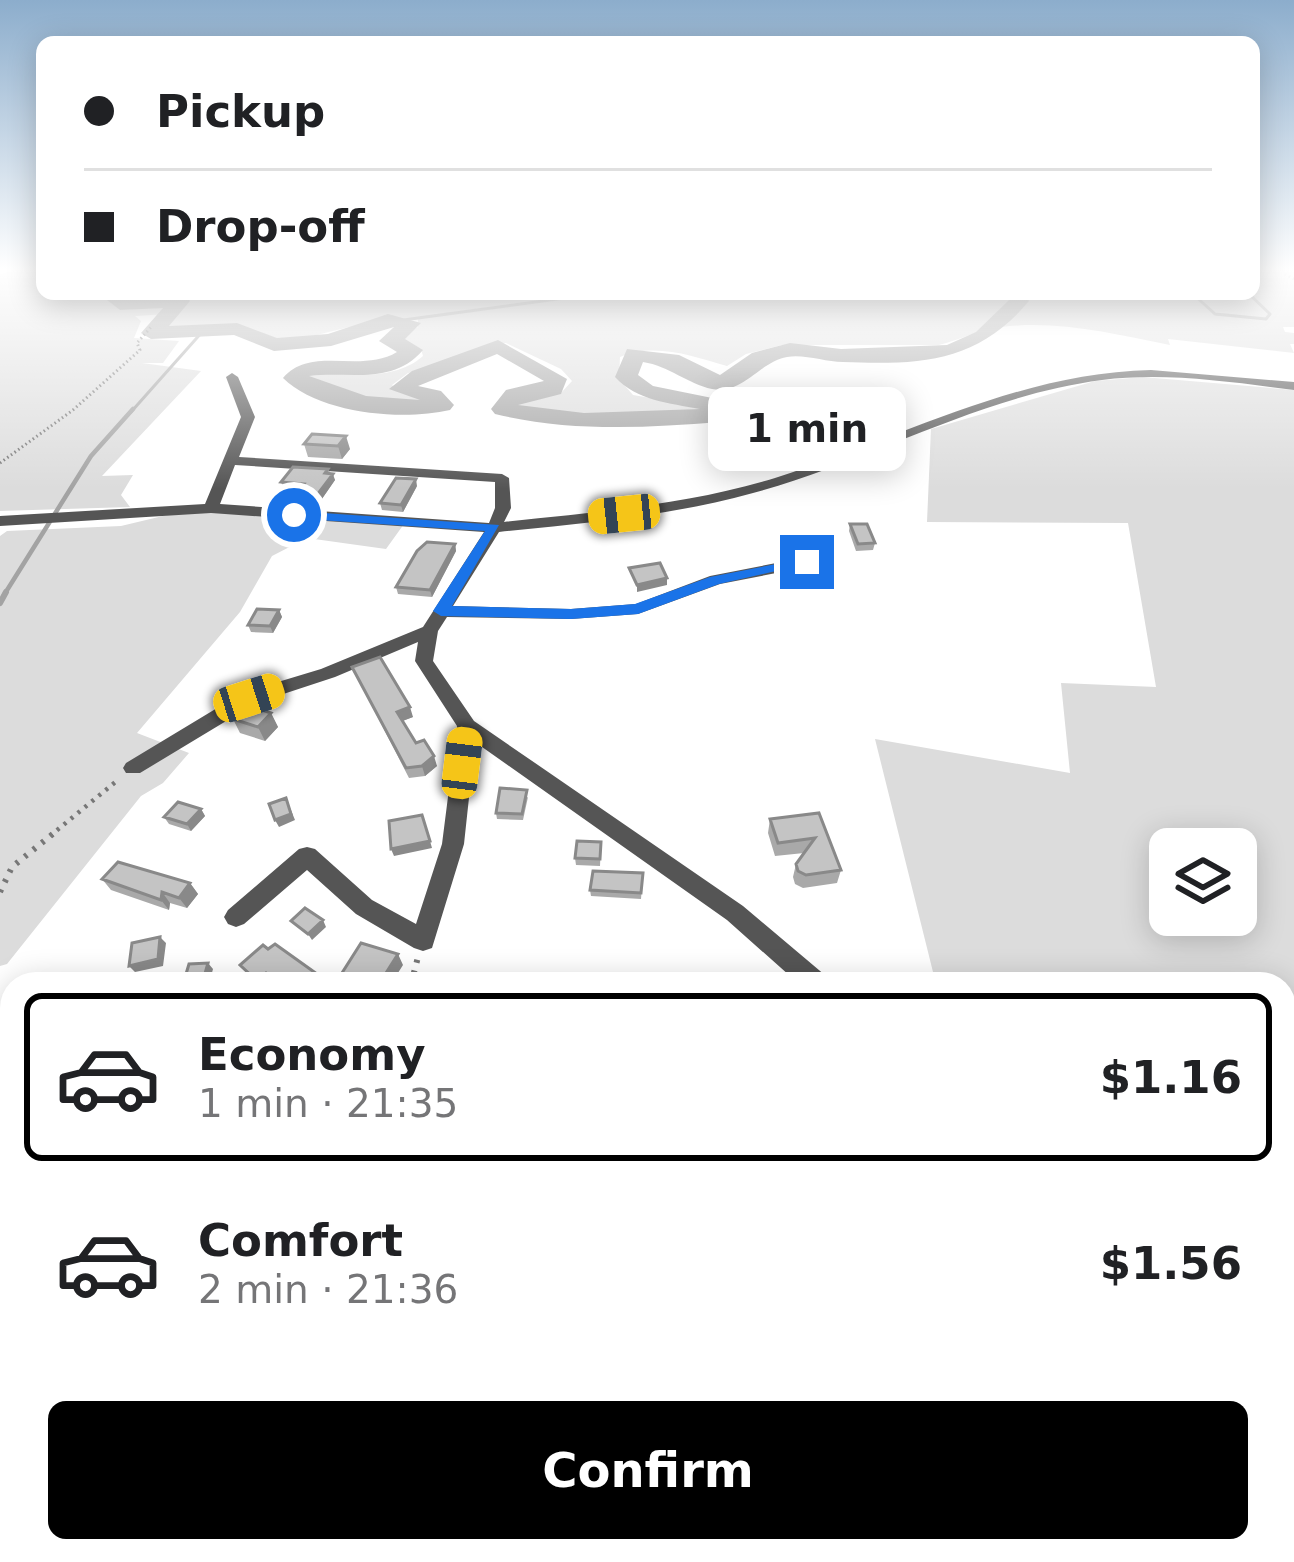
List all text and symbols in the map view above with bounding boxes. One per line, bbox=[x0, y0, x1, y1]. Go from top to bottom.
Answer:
text: Pickup bbox=[156, 85, 325, 138]
text: Drop-off bbox=[156, 200, 365, 253]
callout: 1 min bbox=[708, 388, 906, 472]
text: 1 min bbox=[746, 406, 868, 451]
route start bbox=[267, 488, 321, 542]
car bbox=[586, 492, 662, 536]
route end bbox=[780, 535, 834, 589]
car bbox=[209, 670, 289, 726]
car bbox=[440, 725, 484, 801]
map controls bbox=[1149, 828, 1257, 936]
button: layers bbox=[1149, 828, 1257, 936]
icon: car bbox=[54, 1023, 162, 1131]
text: Economy bbox=[198, 1028, 426, 1081]
text: $1.16 bbox=[1100, 1051, 1242, 1104]
text: 1 min · 21:35 bbox=[198, 1081, 458, 1126]
icon: car bbox=[54, 1209, 162, 1317]
text: Comfort bbox=[198, 1214, 403, 1267]
text: $1.56 bbox=[1100, 1237, 1242, 1290]
text: 2 min · 21:36 bbox=[198, 1267, 458, 1312]
button: Confirm bbox=[48, 1401, 1248, 1539]

